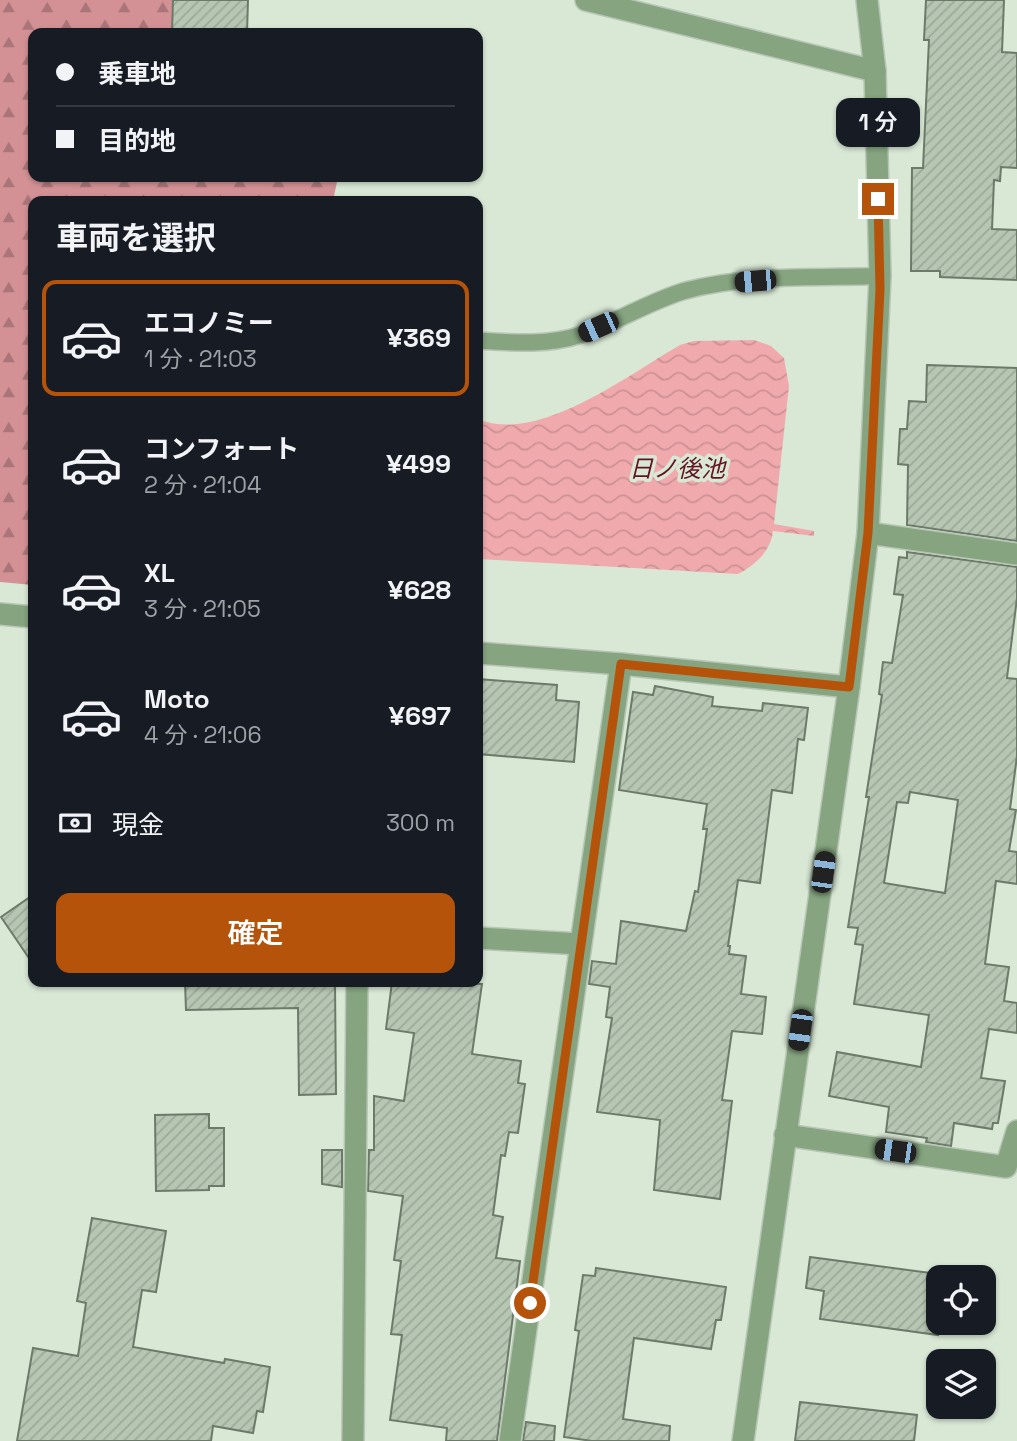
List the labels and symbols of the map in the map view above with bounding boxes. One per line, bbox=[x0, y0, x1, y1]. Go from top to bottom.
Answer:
callout: 1 分 bbox=[836, 97, 920, 146]
route end bbox=[862, 183, 894, 215]
car bbox=[734, 269, 777, 293]
car bbox=[575, 309, 622, 345]
water label: 日ノ後池 bbox=[629, 453, 727, 484]
car bbox=[810, 850, 837, 894]
car bbox=[787, 1008, 814, 1052]
car bbox=[873, 1138, 918, 1164]
route start bbox=[514, 1287, 546, 1319]

